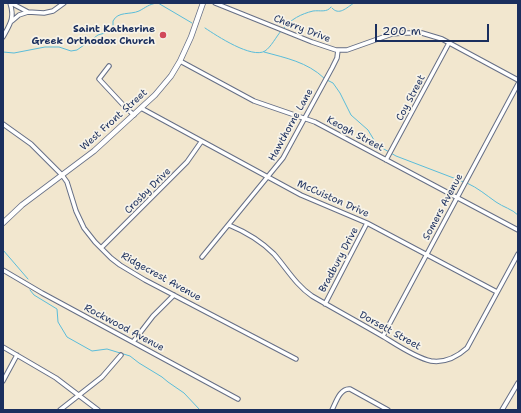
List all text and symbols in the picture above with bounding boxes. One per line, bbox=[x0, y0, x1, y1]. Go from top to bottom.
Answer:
street label: Cherry Drive bbox=[272, 13, 332, 45]
scale bar bbox=[377, 16, 491, 42]
place label: Saint Katherine Greek Orthodox Church bbox=[32, 23, 155, 46]
text: 200 m bbox=[382, 23, 421, 39]
marker: Saint Katherine Greek Orthodox Church bbox=[158, 30, 168, 40]
street label: Coy Street bbox=[394, 73, 428, 123]
street label: West Front Street bbox=[78, 87, 150, 153]
street label: Hawthorne Lane bbox=[266, 87, 316, 163]
street label: Keogh Street bbox=[324, 114, 386, 154]
street label: Crosby Drive bbox=[122, 165, 174, 217]
street label: Somers Avenue bbox=[420, 172, 466, 242]
street label: McCuiston Drive bbox=[295, 178, 371, 220]
street label: Bradbury Drive bbox=[317, 225, 361, 295]
street label: Ridgecrest Avenue bbox=[119, 250, 203, 304]
street label: Rockwood Avenue bbox=[82, 302, 166, 354]
street label: Dorsett Street bbox=[357, 309, 423, 353]

